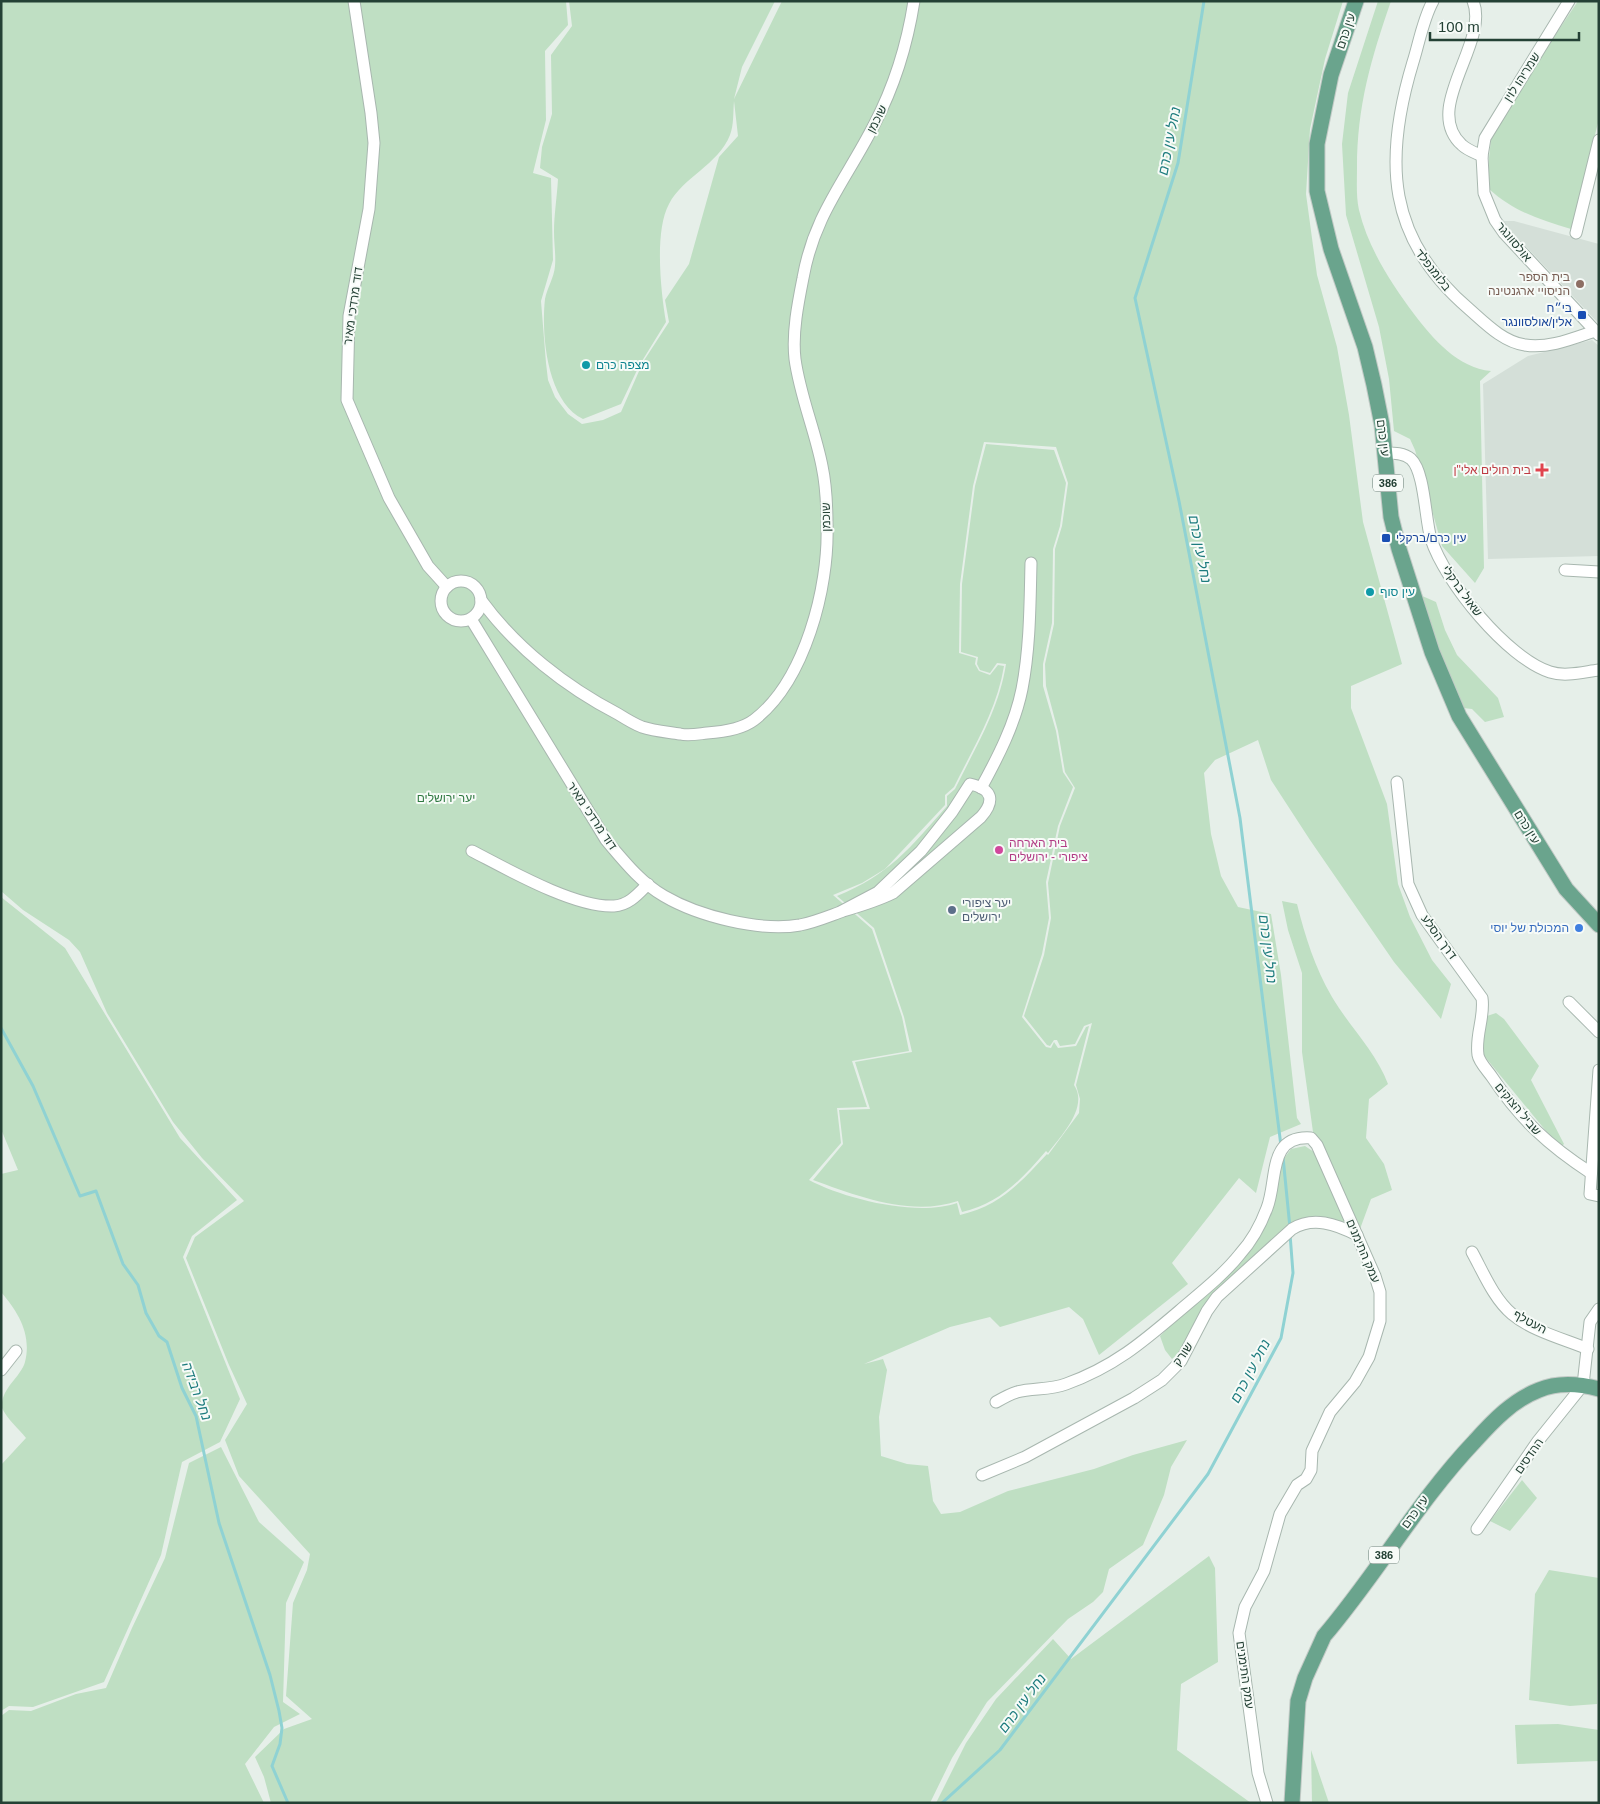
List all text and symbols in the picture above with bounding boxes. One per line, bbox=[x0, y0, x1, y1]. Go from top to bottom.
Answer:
scale bar bbox=[1430, 10, 1579, 42]
street label: עין כרם bbox=[1333, 11, 1359, 51]
text: 100 m bbox=[1438, 18, 1480, 35]
street label: שמריהו לוין bbox=[1501, 49, 1543, 104]
street label: שוכמן bbox=[864, 102, 890, 135]
water label: נחל עין כרם bbox=[1155, 106, 1183, 176]
street label: אולסוונגר bbox=[1494, 219, 1535, 265]
street label: בלומנפלד bbox=[1412, 246, 1454, 294]
street label: דוד מרדכי מאיר bbox=[341, 266, 365, 346]
place label: בית הספר הניסויי ארגנטינה bbox=[1488, 270, 1570, 298]
marker: בית הספר הניסויי ארגנטינה bbox=[1574, 278, 1586, 290]
place label: בי״ח אלין/אולסוונגר bbox=[1502, 301, 1572, 329]
marker: בי״ח אלין/אולסוונגר bbox=[1576, 309, 1588, 321]
place label: מצפה כרם bbox=[596, 358, 650, 372]
marker: מצפה כרם bbox=[580, 359, 592, 371]
street label: עין כרם bbox=[1374, 419, 1392, 457]
place label: בית חולים אלי"ן bbox=[1453, 463, 1531, 477]
marker: בית חולים אלי"ן bbox=[1535, 463, 1549, 477]
road number: 386 bbox=[1373, 474, 1403, 492]
street label: שוכמן bbox=[819, 502, 833, 532]
water label: נחל עין כרם bbox=[1186, 514, 1214, 584]
place label: עין כרם/ברקלי bbox=[1396, 531, 1467, 545]
marker: עין כרם/ברקלי bbox=[1380, 532, 1392, 544]
street label: שאול ברקלי bbox=[1439, 563, 1485, 619]
place label: עין סוף bbox=[1380, 585, 1415, 599]
marker: עין סוף bbox=[1364, 586, 1376, 598]
street label: דוד מרדכי מאיר bbox=[564, 779, 620, 853]
park label: יער ירושלים bbox=[417, 791, 475, 805]
street label: עין כרם bbox=[1511, 808, 1543, 846]
place label: בית הארחה ציפורי - ירושלים bbox=[1009, 836, 1088, 864]
marker: בית הארחה ציפורי - ירושלים bbox=[993, 844, 1005, 856]
place label: יער ציפורי ירושלים bbox=[962, 896, 1011, 924]
marker: יער ציפורי ירושלים bbox=[946, 904, 958, 916]
street label: דרך הסלע bbox=[1418, 912, 1460, 962]
water label: נחל עין כרם bbox=[1256, 914, 1280, 984]
place label: המכולת של יוסי bbox=[1490, 921, 1569, 935]
marker: המכולת של יוסי bbox=[1573, 922, 1585, 934]
street label: שביל הצוקים bbox=[1492, 1080, 1544, 1138]
street label: עמק התימנים bbox=[1343, 1217, 1383, 1285]
street label: העטלף bbox=[1511, 1307, 1549, 1337]
water label: נחל עין כרם bbox=[1227, 1337, 1273, 1405]
street label: שורק bbox=[1170, 1339, 1196, 1368]
water label: נחל רבידה bbox=[179, 1359, 215, 1423]
street label: ההדסים bbox=[1512, 1435, 1546, 1477]
street label: עין כרם bbox=[1398, 1493, 1432, 1531]
road number: 386 bbox=[1369, 1546, 1399, 1564]
street label: עמק התימנים bbox=[1233, 1640, 1257, 1710]
water label: נחל עין כרם bbox=[995, 1671, 1049, 1735]

